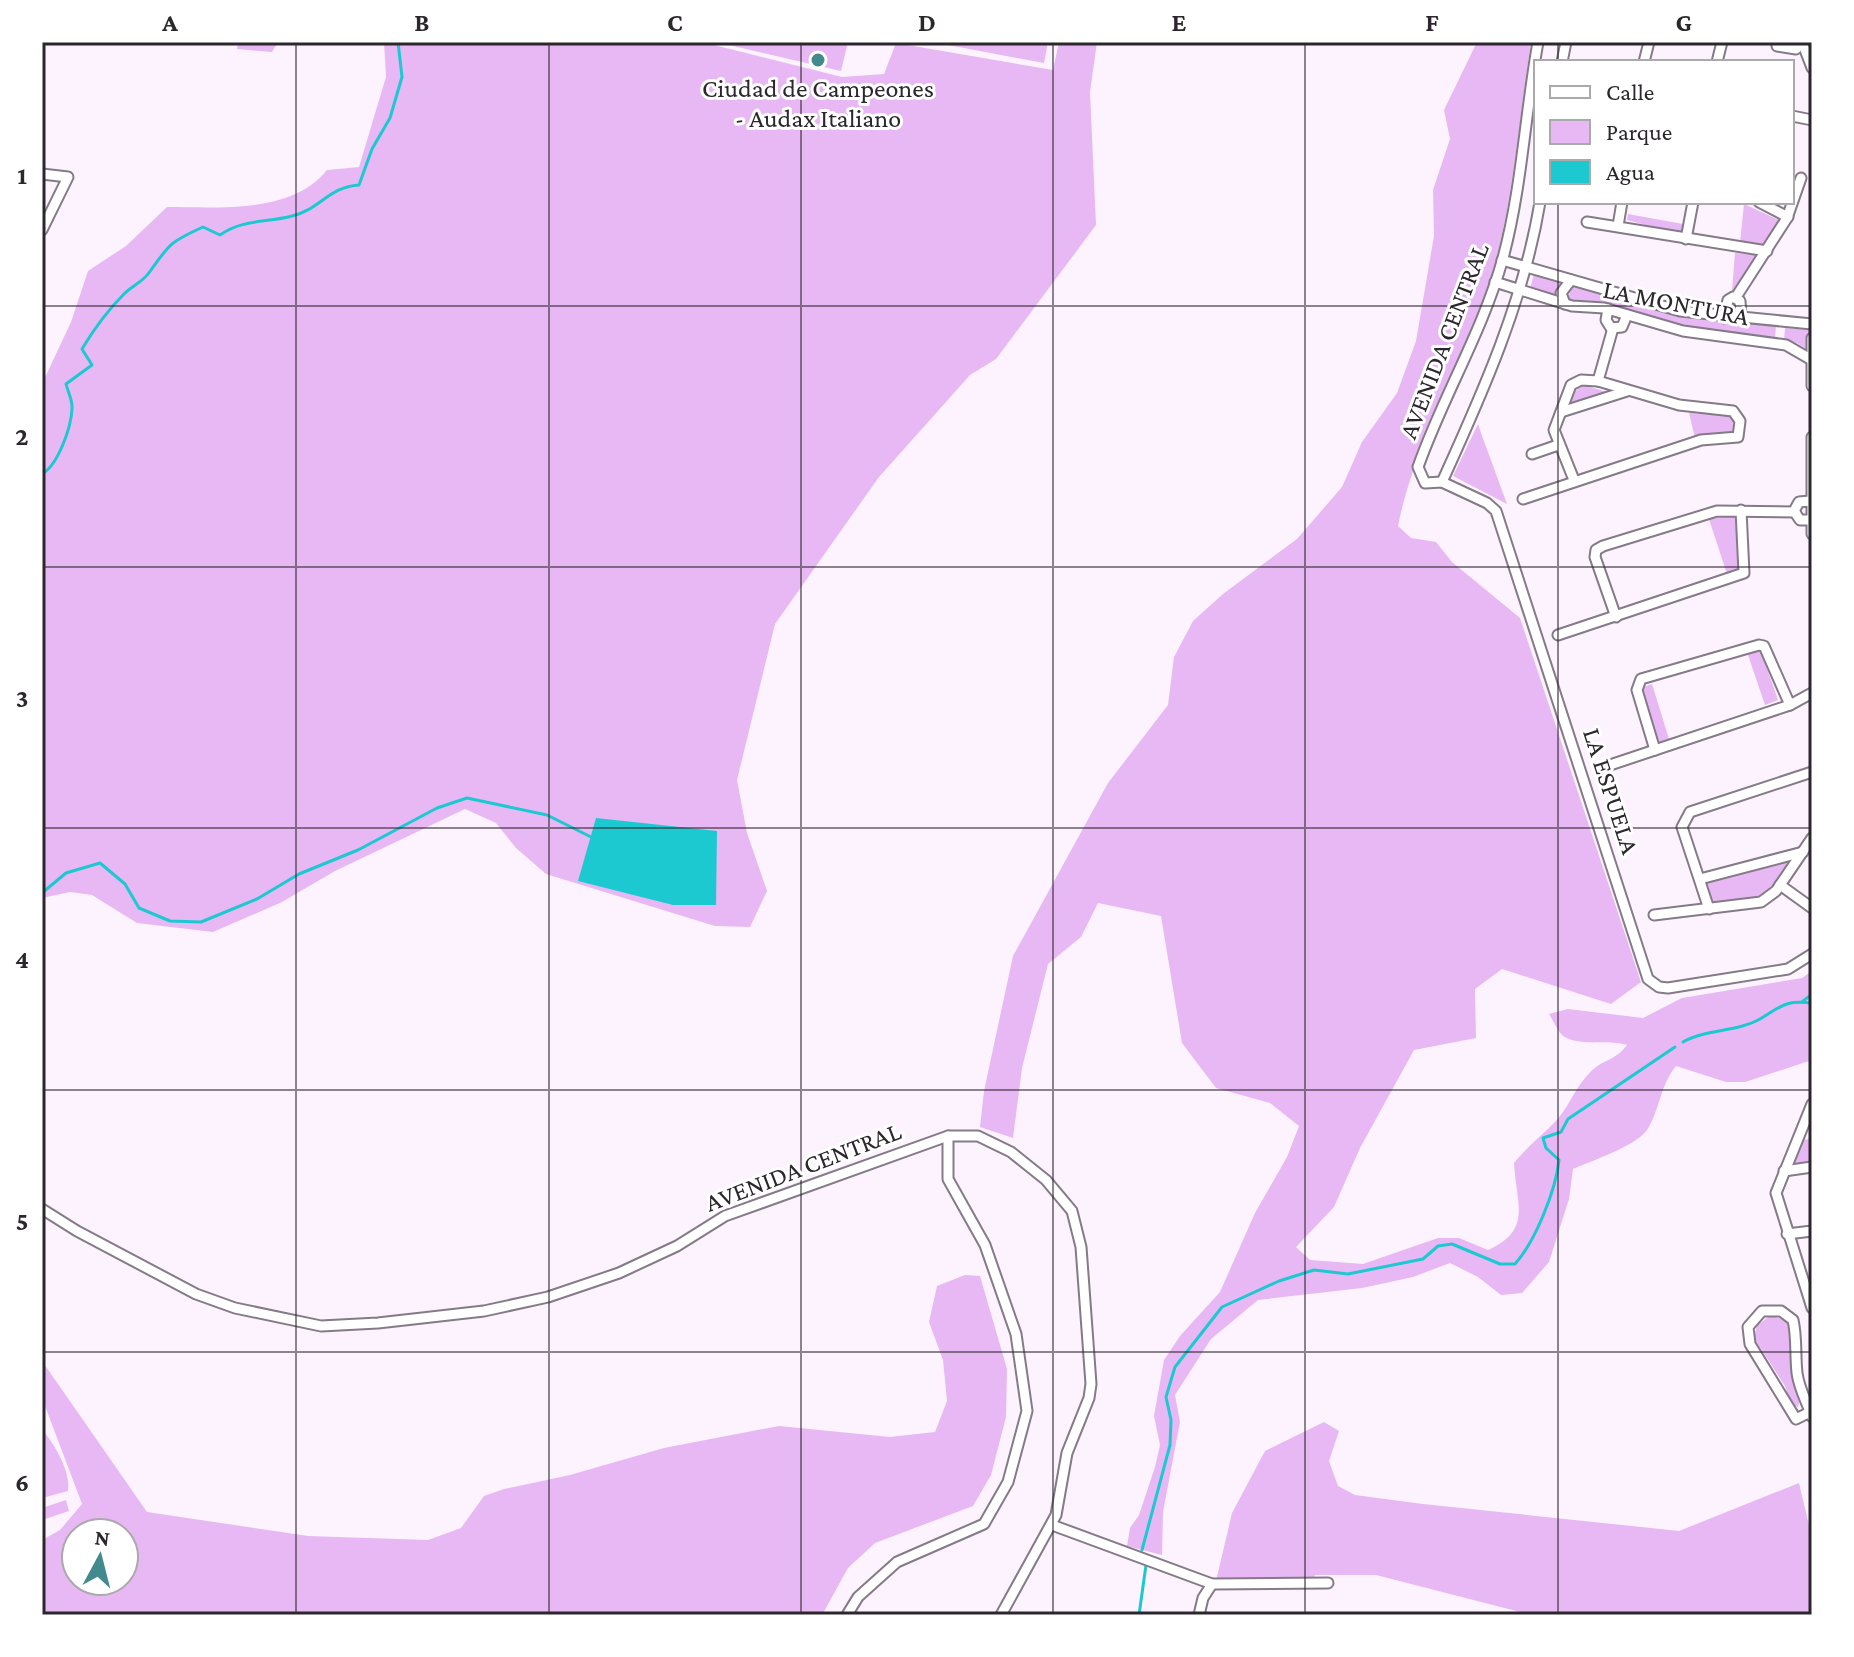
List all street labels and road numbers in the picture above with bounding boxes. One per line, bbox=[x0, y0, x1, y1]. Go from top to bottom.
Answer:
street label: AVENIDA CENTRAL bbox=[1393, 239, 1495, 443]
street label: LA MONTURA bbox=[1601, 275, 1752, 331]
street label: LA ESPUELA bbox=[1577, 724, 1645, 858]
street label: AVENIDA CENTRAL bbox=[701, 1116, 905, 1218]

